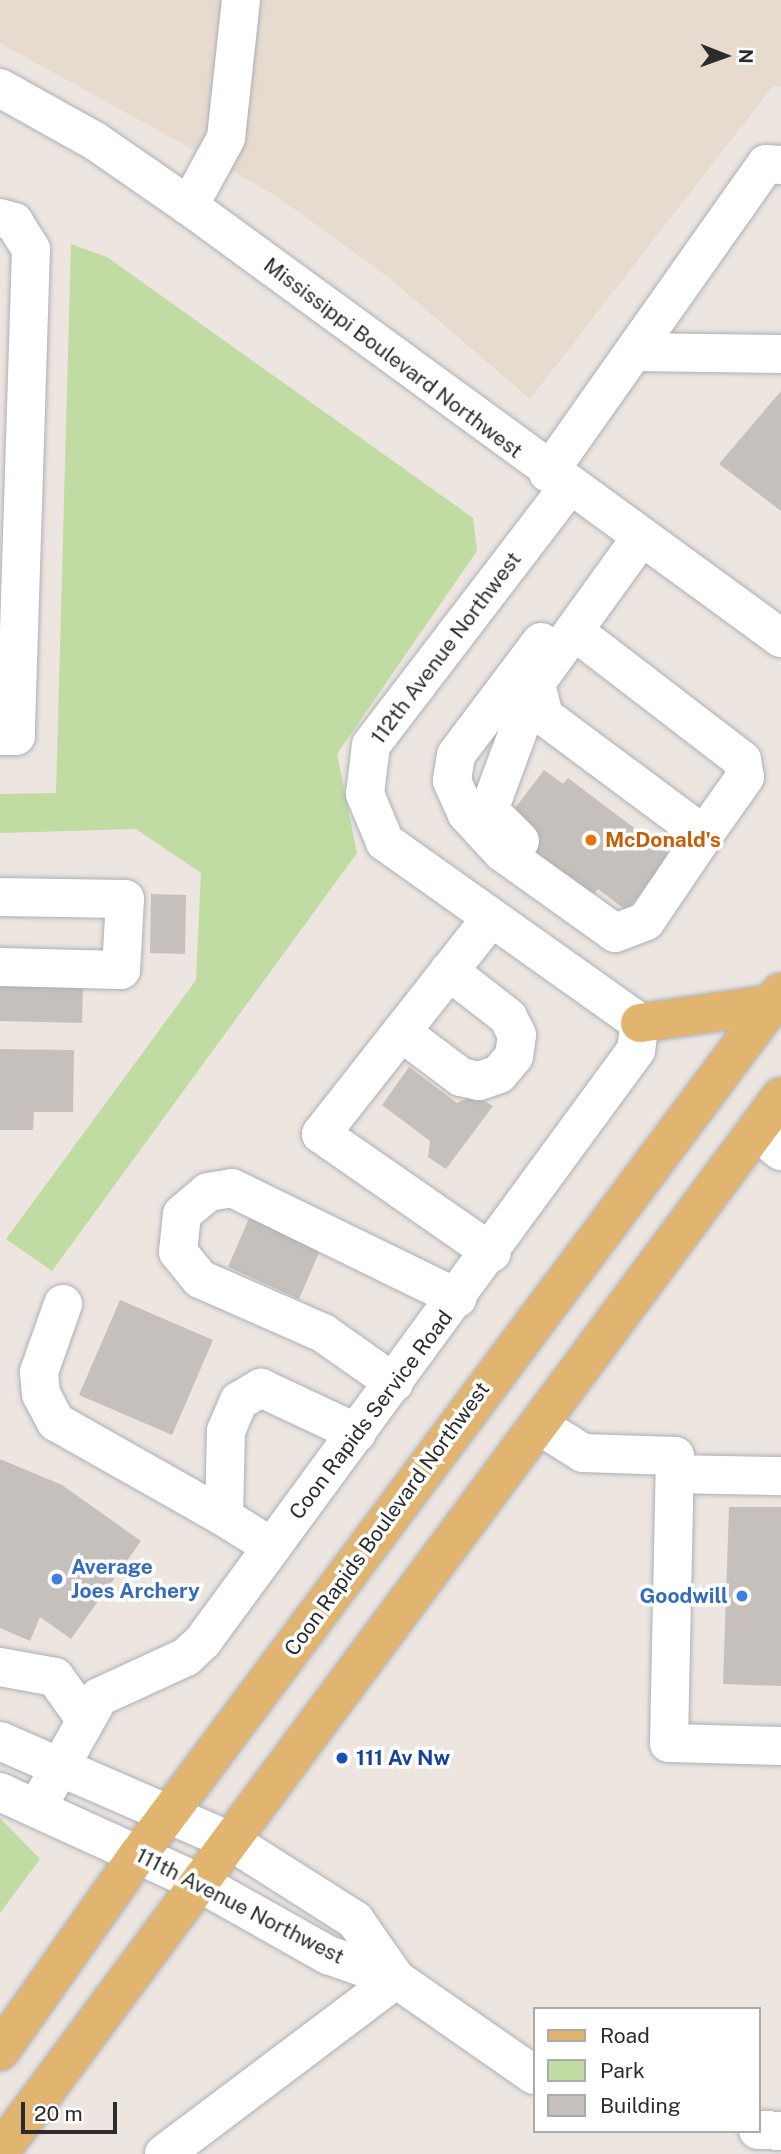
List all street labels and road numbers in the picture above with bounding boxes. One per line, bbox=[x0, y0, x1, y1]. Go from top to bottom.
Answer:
street label: Mississippi Boulevard Northwest bbox=[259, 252, 527, 464]
street label: 112th Avenue Northwest bbox=[365, 547, 527, 749]
street label: Coon Rapids Service Road bbox=[284, 1305, 458, 1525]
street label: Coon Rapids Boulevard Northwest bbox=[279, 1377, 495, 1661]
street label: 111th Avenue Northwest bbox=[132, 1843, 348, 1969]

